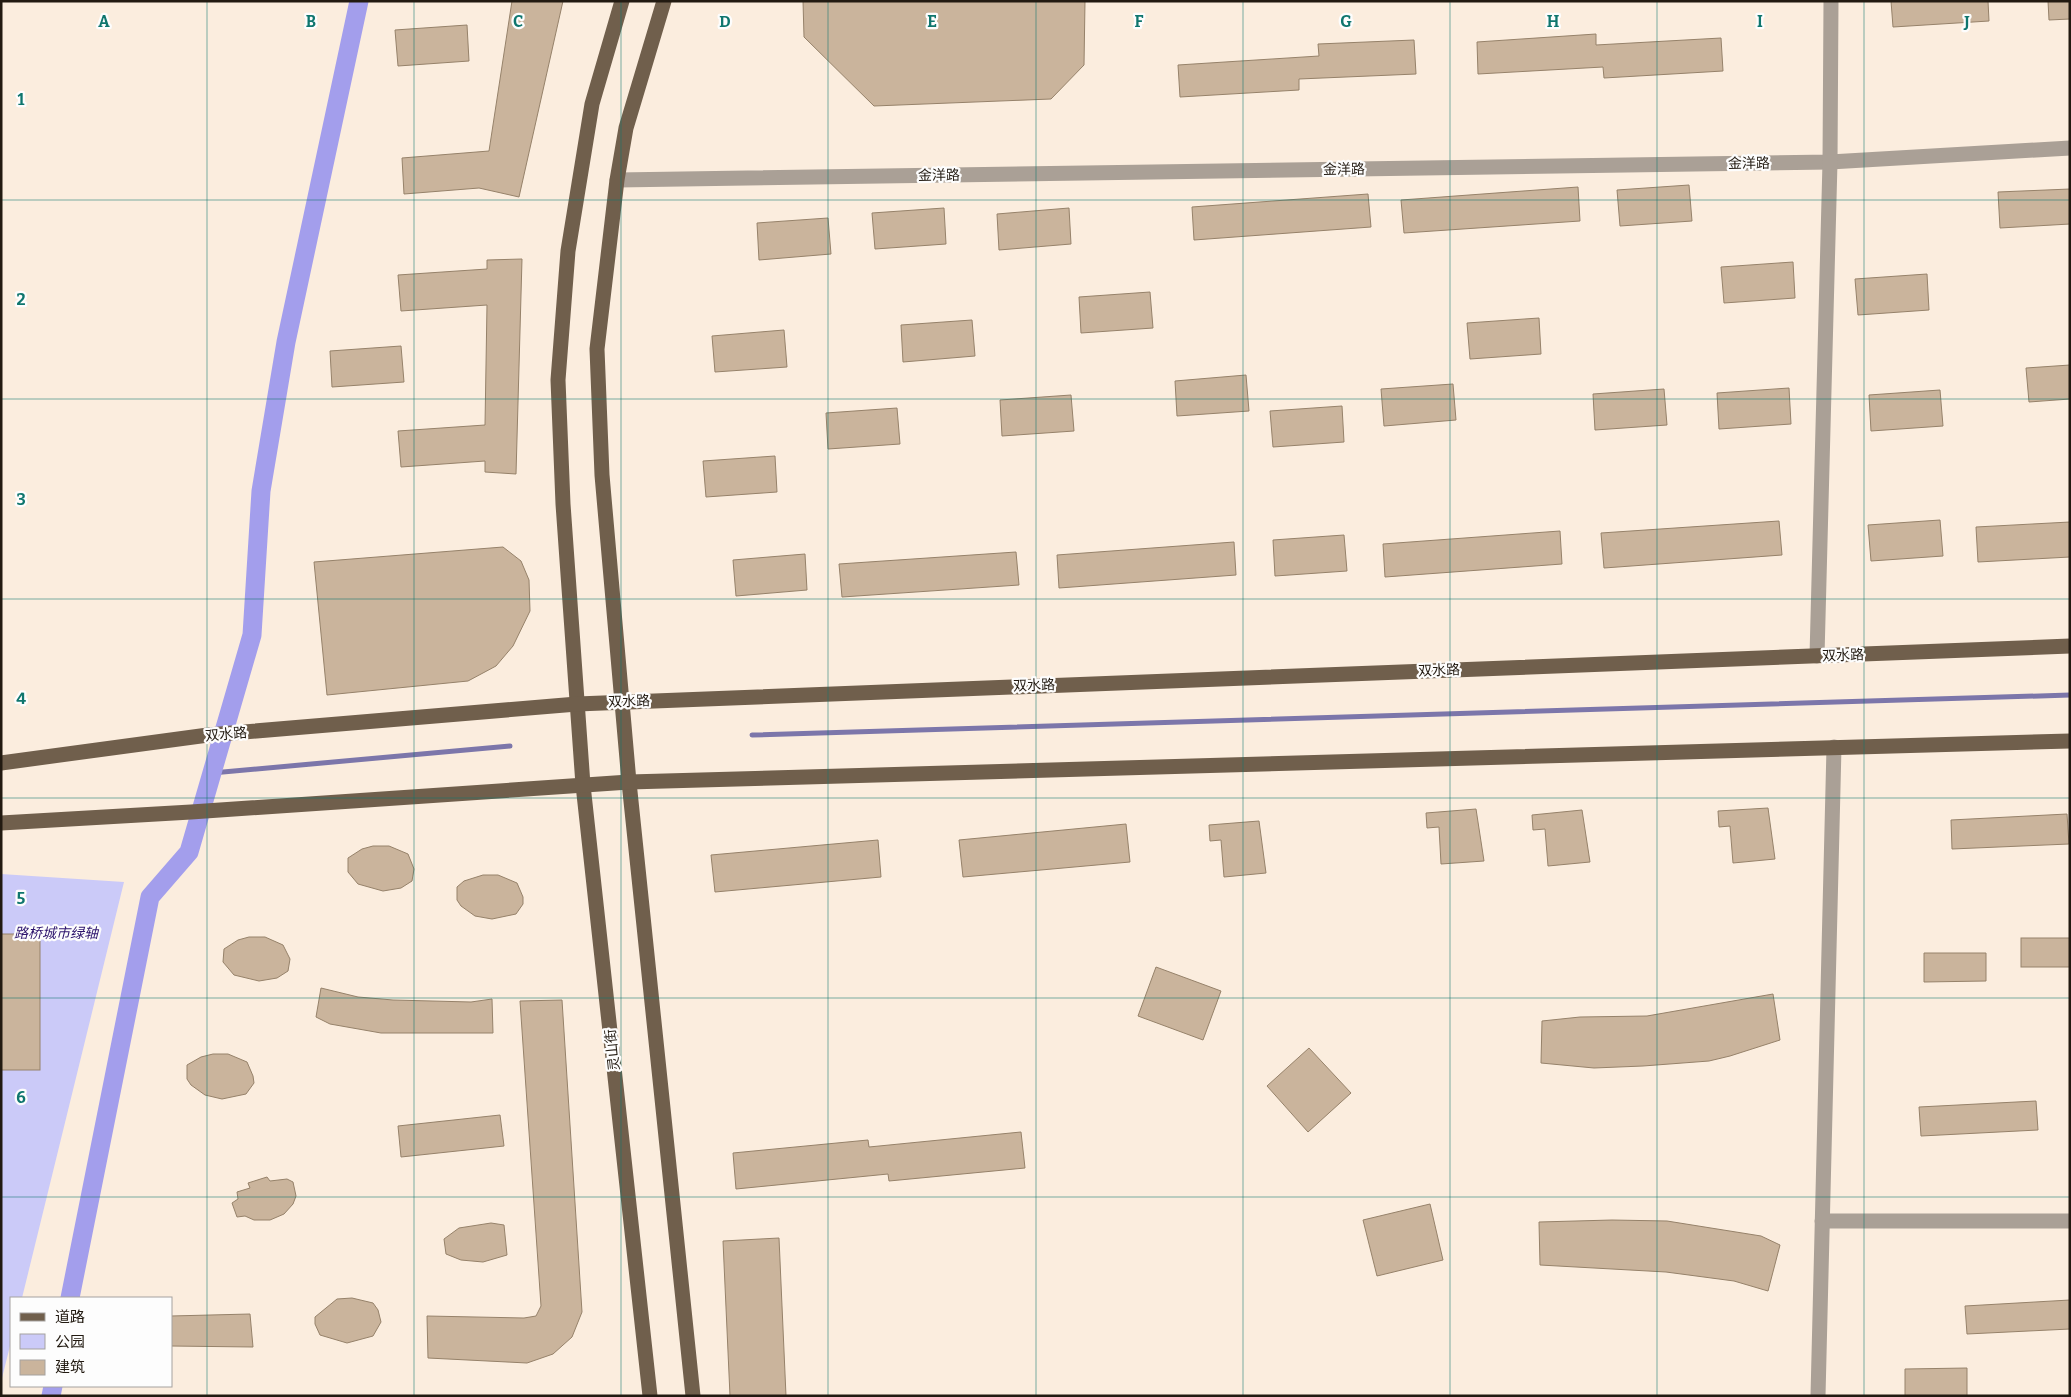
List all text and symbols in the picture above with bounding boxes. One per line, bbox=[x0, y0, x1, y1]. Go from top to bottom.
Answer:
text: A bbox=[98, 12, 110, 31]
text: B bbox=[306, 12, 316, 31]
text: C bbox=[513, 12, 523, 31]
text: D bbox=[719, 12, 731, 31]
text: E bbox=[927, 12, 937, 31]
text: F bbox=[1135, 12, 1144, 31]
text: G bbox=[1340, 12, 1352, 31]
text: H bbox=[1547, 12, 1560, 31]
text: I bbox=[1757, 12, 1763, 31]
text: J bbox=[1963, 12, 1970, 31]
text: 1 bbox=[18, 90, 25, 109]
street label: 金洋路 bbox=[1728, 155, 1770, 172]
street label: 金洋路 bbox=[1323, 161, 1365, 178]
street label: 金洋路 bbox=[918, 167, 960, 184]
text: 2 bbox=[16, 290, 26, 309]
text: 3 bbox=[16, 490, 26, 509]
street label: 双水路 bbox=[1822, 646, 1864, 665]
street label: 双水路 bbox=[1418, 661, 1460, 680]
street label: 双水路 bbox=[1013, 676, 1055, 695]
text: 4 bbox=[16, 689, 26, 708]
street label: 双水路 bbox=[608, 692, 650, 711]
street label: 双水路 bbox=[204, 724, 248, 745]
text: 5 bbox=[17, 889, 26, 908]
park label: 路桥城市绿轴 bbox=[14, 925, 100, 942]
street label: 灵山街 bbox=[602, 1028, 623, 1072]
text: 6 bbox=[16, 1088, 26, 1107]
legend bbox=[10, 1297, 172, 1387]
text: 道路 bbox=[55, 1308, 85, 1326]
text: 公园 bbox=[55, 1333, 85, 1351]
text: 建筑 bbox=[55, 1358, 85, 1376]

